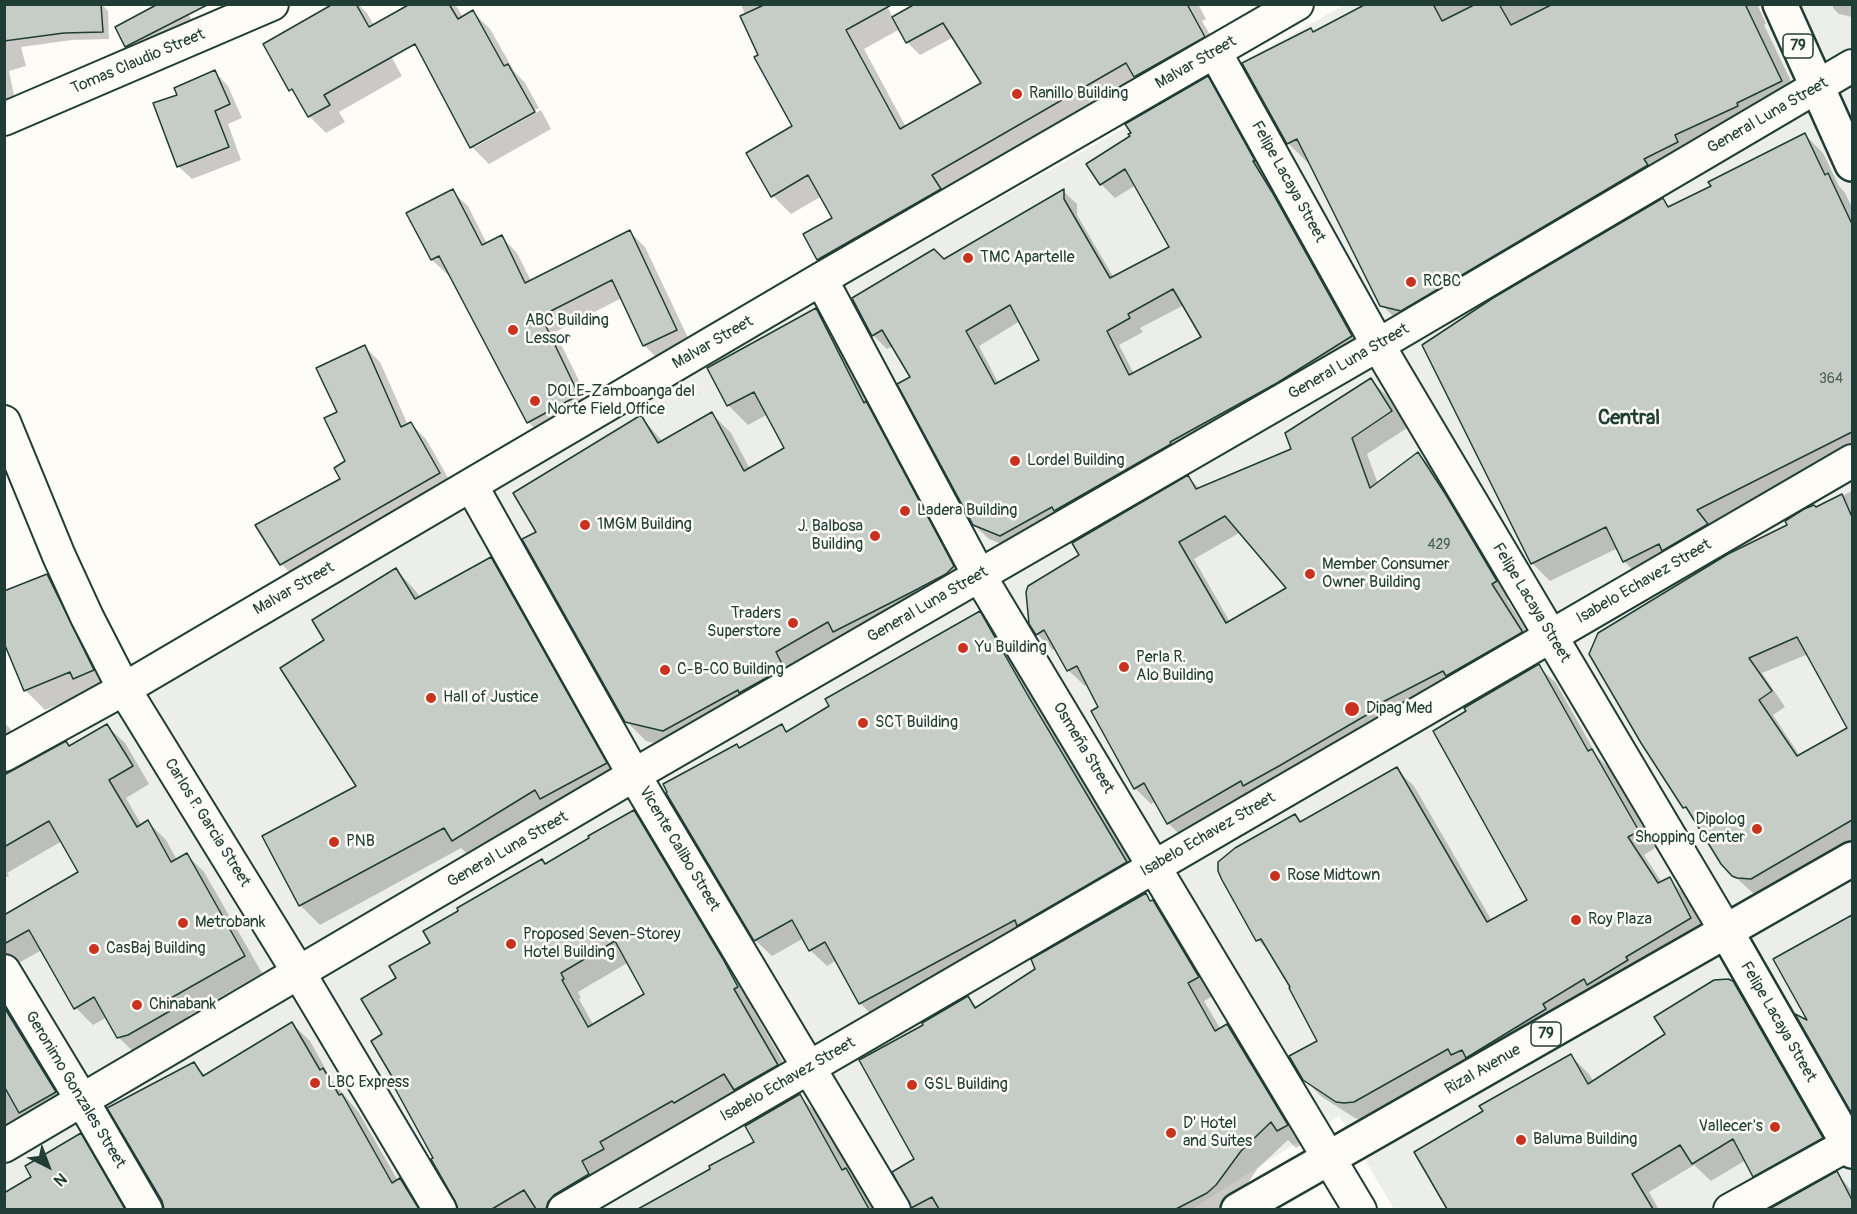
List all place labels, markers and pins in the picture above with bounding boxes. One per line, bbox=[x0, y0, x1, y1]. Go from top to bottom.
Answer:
place label: Ranillo Building bbox=[1029, 84, 1128, 104]
marker: Ranillo Building bbox=[1010, 87, 1024, 101]
place label: TMC Apartelle bbox=[980, 248, 1075, 268]
marker: TMC Apartelle bbox=[961, 251, 975, 265]
place label: RCBC bbox=[1423, 272, 1461, 292]
marker: RCBC bbox=[1404, 275, 1418, 289]
place label: ABC Building Lessor bbox=[525, 311, 609, 349]
marker: ABC Building Lessor bbox=[506, 323, 520, 337]
place label: DOLE-Zamboanga del Norte Field Office bbox=[547, 382, 695, 420]
marker: DOLE-Zamboanga del Norte Field Office bbox=[528, 394, 542, 408]
place label: Lordel Building bbox=[1027, 451, 1125, 471]
marker: Lordel Building bbox=[1008, 454, 1022, 468]
place label: Ladera Building bbox=[917, 501, 1017, 521]
marker: Ladera Building bbox=[898, 504, 912, 518]
place label: 1MGM Building bbox=[597, 515, 692, 535]
place label: J. Balbosa Building bbox=[798, 517, 863, 555]
marker: 1MGM Building bbox=[578, 518, 592, 532]
marker: J. Balbosa Building bbox=[868, 529, 882, 543]
place label: Member Consumer Owner Building bbox=[1322, 555, 1450, 593]
marker: Member Consumer Owner Building bbox=[1303, 567, 1317, 581]
place label: Traders Superstore bbox=[707, 604, 781, 642]
marker: Traders Superstore bbox=[786, 616, 800, 630]
place label: Yu Building bbox=[975, 638, 1047, 658]
marker: Yu Building bbox=[956, 641, 970, 655]
place label: Perla R. Alo Building bbox=[1136, 648, 1214, 686]
place label: C-B-CO Building bbox=[677, 660, 784, 680]
marker: Perla R. Alo Building bbox=[1117, 660, 1131, 674]
marker: C-B-CO Building bbox=[658, 663, 672, 677]
place label: Hall of Justice bbox=[443, 688, 538, 708]
marker: Hall of Justice bbox=[424, 691, 438, 705]
place label: Dipag Med bbox=[1366, 699, 1433, 719]
marker: Dipag Med bbox=[1343, 700, 1361, 718]
place label: SCT Building bbox=[875, 713, 958, 733]
marker: SCT Building bbox=[856, 716, 870, 730]
place label: Dipolog Shopping Center bbox=[1635, 810, 1745, 848]
marker: Dipolog Shopping Center bbox=[1750, 822, 1764, 836]
place label: PNB bbox=[346, 832, 375, 852]
marker: PNB bbox=[327, 835, 341, 849]
place label: Rose Midtown bbox=[1287, 866, 1380, 886]
marker: Rose Midtown bbox=[1268, 869, 1282, 883]
place label: Roy Plaza bbox=[1588, 910, 1652, 930]
place label: Metrobank bbox=[195, 913, 265, 933]
marker: Roy Plaza bbox=[1569, 913, 1583, 927]
marker: Metrobank bbox=[176, 916, 190, 930]
place label: Proposed Seven-Storey Hotel Building bbox=[523, 925, 680, 963]
marker: Proposed Seven-Storey Hotel Building bbox=[504, 937, 518, 951]
place label: CasBaj Building bbox=[106, 939, 206, 959]
marker: CasBaj Building bbox=[87, 942, 101, 956]
place label: Chinabank bbox=[149, 995, 216, 1015]
marker: Chinabank bbox=[130, 998, 144, 1012]
place label: LBC Express bbox=[327, 1073, 409, 1093]
place label: GSL Building bbox=[924, 1075, 1008, 1095]
marker: LBC Express bbox=[308, 1076, 322, 1090]
marker: GSL Building bbox=[905, 1078, 919, 1092]
place label: D' Hotel and Suites bbox=[1183, 1114, 1252, 1152]
place label: Vallecer's bbox=[1698, 1117, 1763, 1137]
marker: Vallecer's bbox=[1768, 1120, 1782, 1134]
marker: D' Hotel and Suites bbox=[1164, 1126, 1178, 1140]
place label: Baluma Building bbox=[1533, 1130, 1637, 1150]
marker: Baluma Building bbox=[1514, 1133, 1528, 1147]

